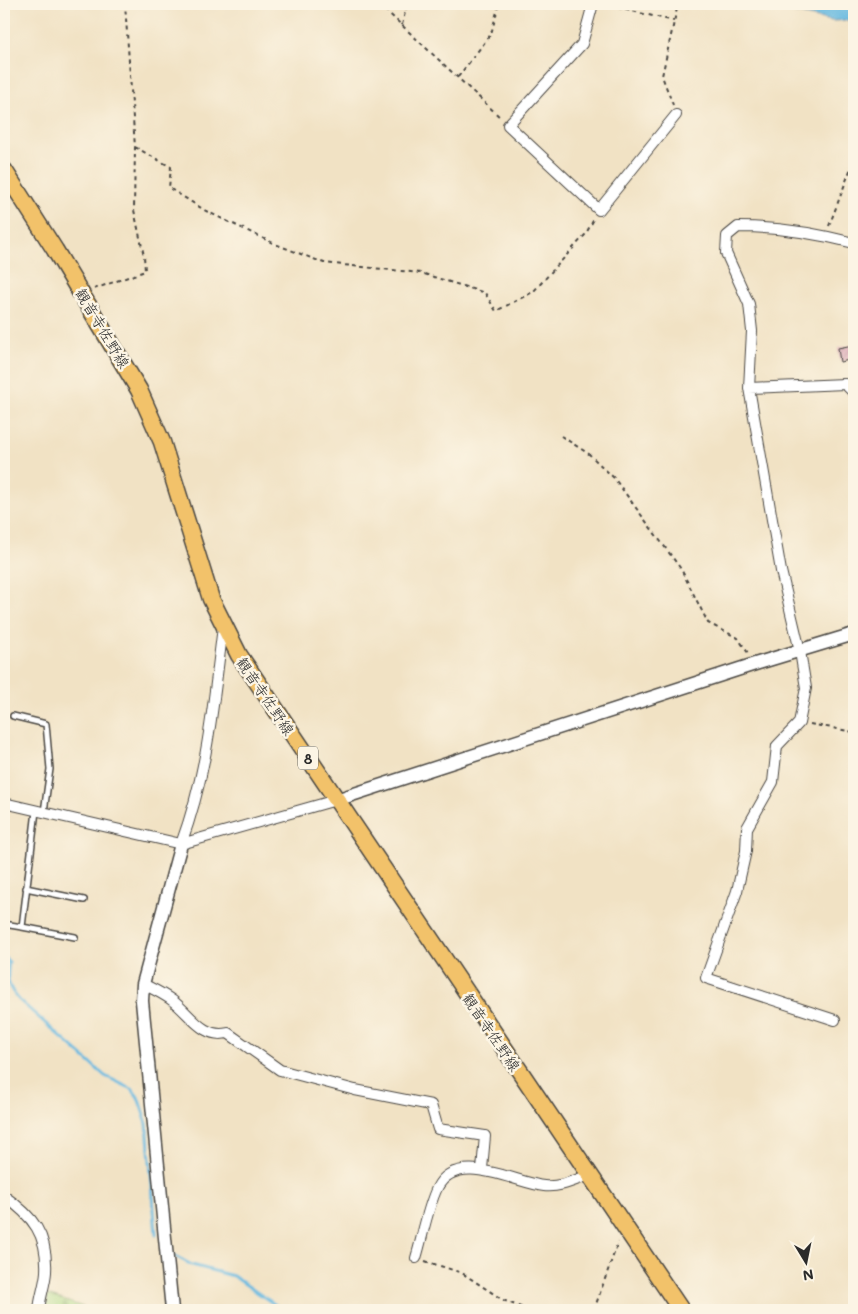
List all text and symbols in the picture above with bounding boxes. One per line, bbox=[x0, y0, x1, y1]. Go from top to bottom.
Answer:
street label: 観音寺佐野線 bbox=[71, 284, 135, 372]
street label: 観音寺佐野線 bbox=[233, 653, 299, 739]
road number: 8 bbox=[298, 746, 318, 770]
street label: 観音寺佐野線 bbox=[459, 989, 525, 1075]
north arrow bbox=[780, 1236, 830, 1286]
text: N bbox=[801, 1265, 815, 1286]

